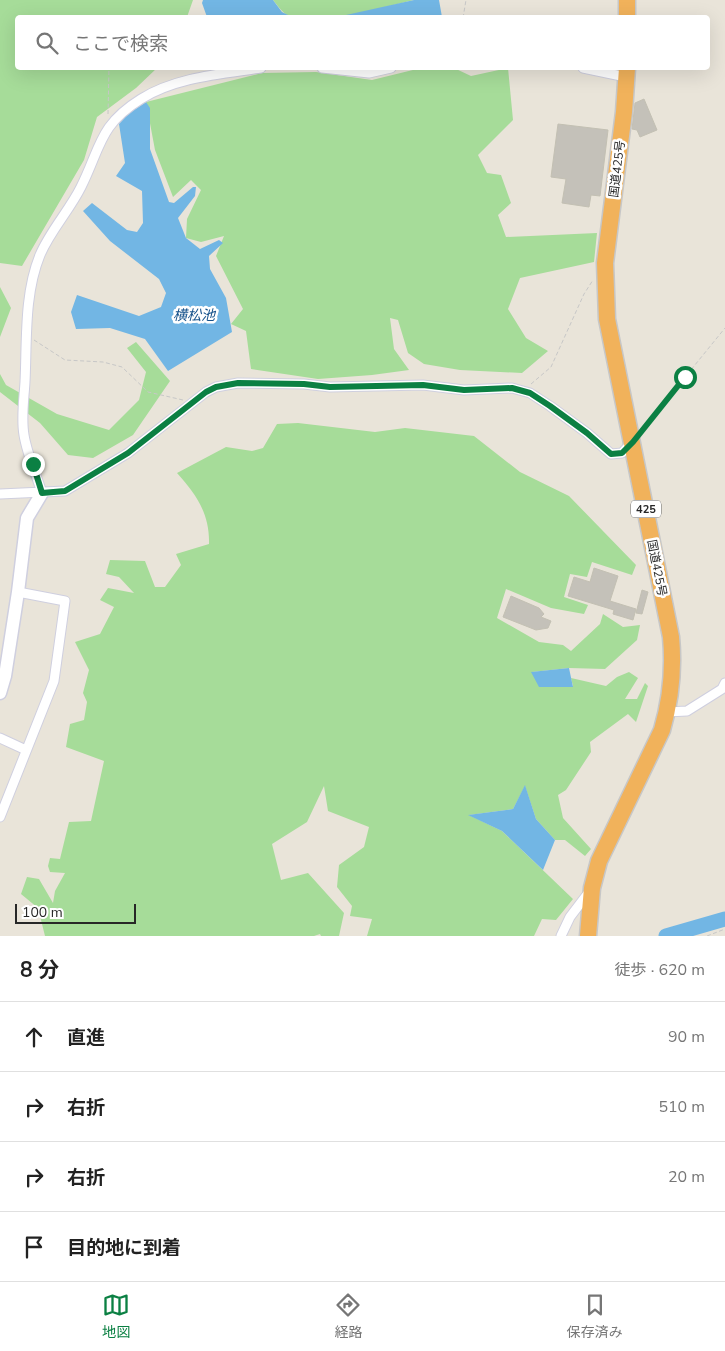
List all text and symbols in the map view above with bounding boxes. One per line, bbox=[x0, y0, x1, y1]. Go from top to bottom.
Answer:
search box bbox=[15, 15, 710, 70]
icon: search bbox=[33, 29, 61, 57]
text: ここで検索 bbox=[73, 31, 168, 57]
street label: 国道425号 bbox=[606, 139, 628, 199]
water label: 横松池 bbox=[173, 306, 217, 325]
route start bbox=[674, 366, 697, 389]
route end bbox=[22, 453, 45, 476]
road number: 425 bbox=[631, 500, 661, 518]
street label: 国道425号 bbox=[644, 538, 670, 598]
scale bar bbox=[15, 901, 136, 924]
text: 100 m bbox=[22, 903, 63, 922]
text: 8 分 bbox=[20, 956, 59, 984]
text: 徒歩 · 620 m bbox=[615, 959, 705, 981]
icon: ahead bbox=[20, 1023, 48, 1051]
text: 直進 bbox=[67, 1025, 105, 1051]
text: 90 m bbox=[668, 1026, 705, 1048]
icon: right bbox=[20, 1093, 48, 1121]
text: 右折 bbox=[67, 1095, 105, 1121]
text: 510 m bbox=[658, 1096, 705, 1118]
icon: right bbox=[20, 1163, 48, 1191]
text: 右折 bbox=[67, 1165, 105, 1191]
text: 20 m bbox=[668, 1166, 705, 1188]
icon: arrive bbox=[20, 1233, 48, 1261]
text: 目的地に到着 bbox=[67, 1235, 181, 1261]
tab: 地図 bbox=[102, 1291, 130, 1342]
tab: 経路 bbox=[334, 1291, 362, 1342]
tab: 保存済み bbox=[567, 1291, 623, 1342]

